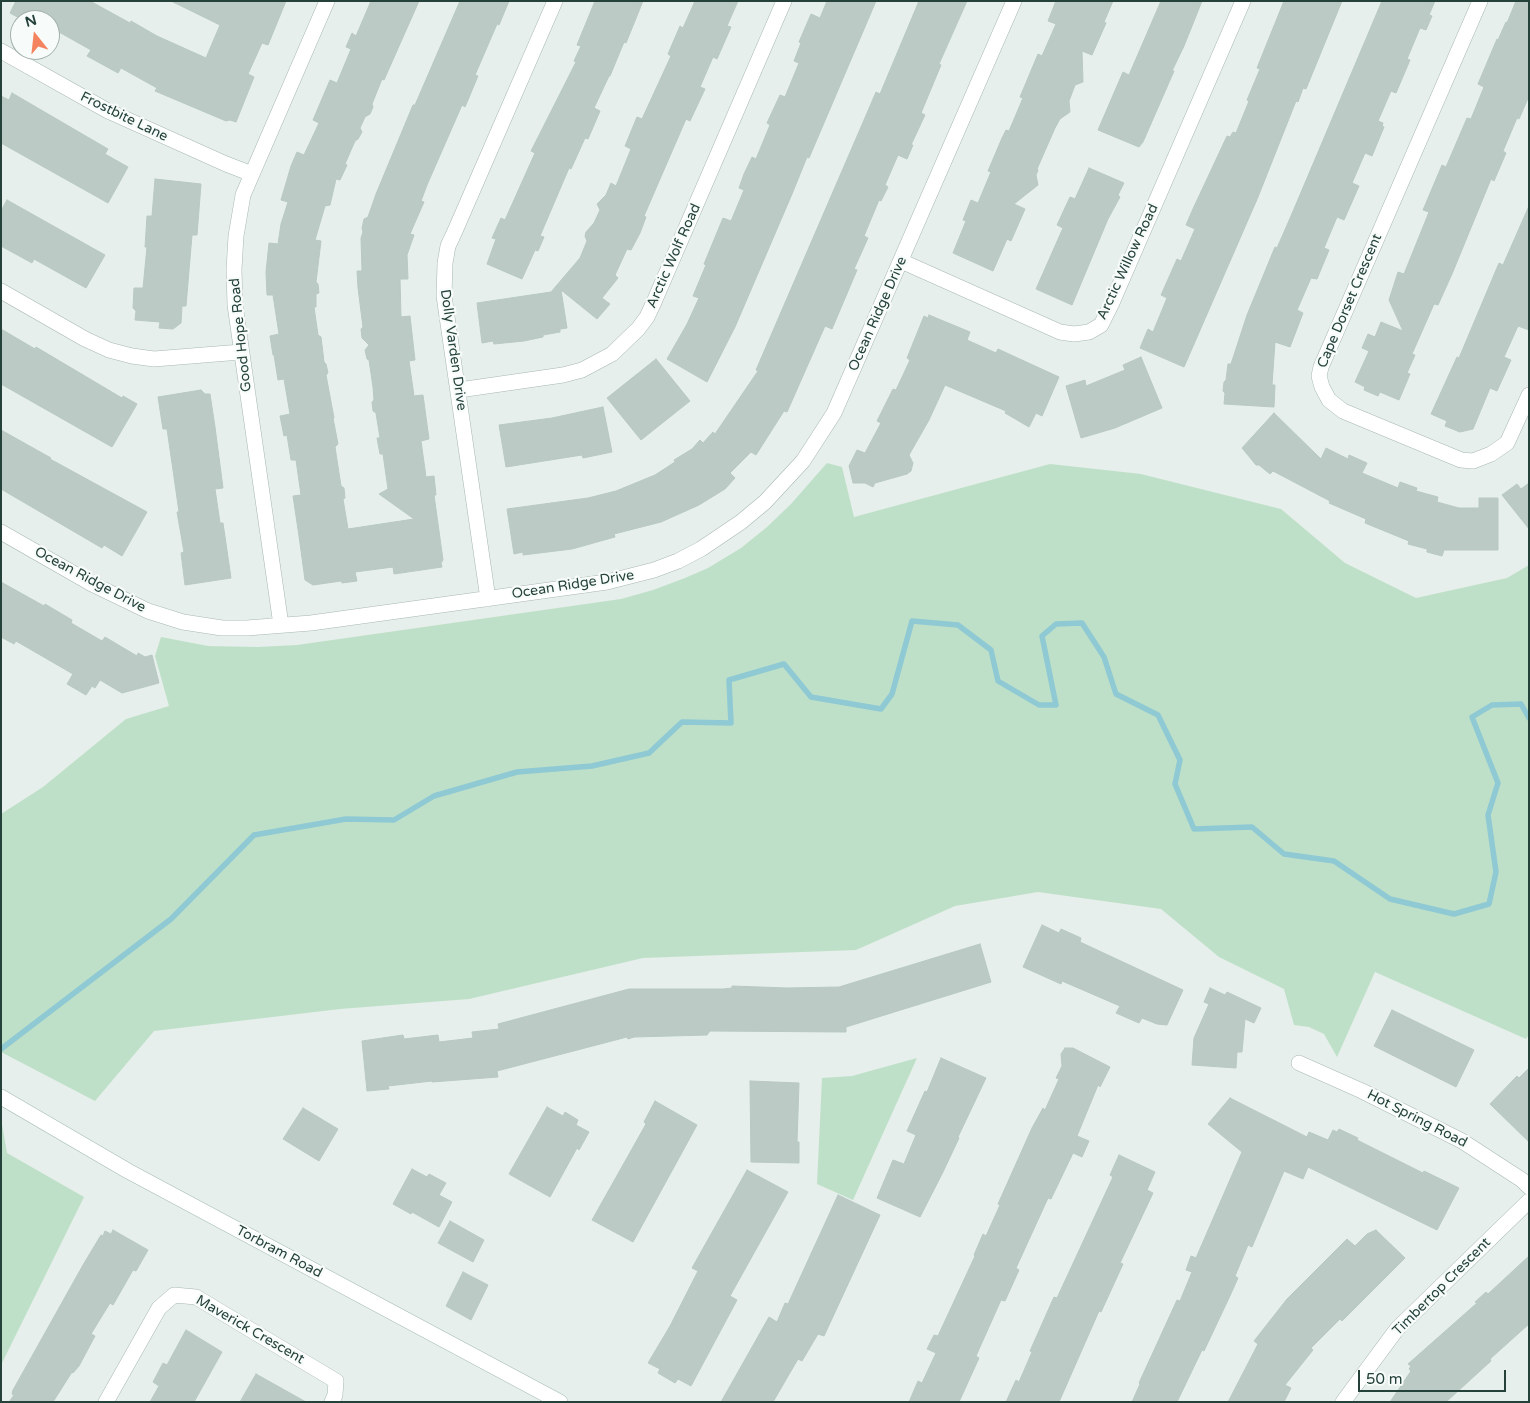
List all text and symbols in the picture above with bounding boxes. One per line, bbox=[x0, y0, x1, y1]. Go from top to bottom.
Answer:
north arrow bbox=[10, 10, 60, 60]
text: N bbox=[23, 11, 39, 31]
street label: Frostbite Lane bbox=[77, 89, 171, 145]
street label: Arctic Wolf Road bbox=[643, 201, 705, 311]
street label: Arctic Willow Road bbox=[1094, 201, 1162, 323]
street label: Cape Dorset Crescent bbox=[1314, 231, 1386, 371]
street label: Ocean Ridge Drive bbox=[845, 254, 911, 374]
street label: Good Hope Road bbox=[227, 277, 255, 393]
street label: Dolly Varden Drive bbox=[436, 288, 470, 412]
street label: Ocean Ridge Drive bbox=[31, 544, 149, 616]
street label: Ocean Ridge Drive bbox=[511, 567, 635, 603]
street label: Hot Spring Road bbox=[1364, 1087, 1470, 1151]
street label: Torbram Road bbox=[233, 1222, 325, 1282]
street label: Timbertop Crescent bbox=[1390, 1235, 1494, 1339]
street label: Maverick Crescent bbox=[193, 1292, 307, 1368]
scale bar bbox=[1360, 1360, 1508, 1392]
text: 50 m bbox=[1366, 1370, 1403, 1388]

